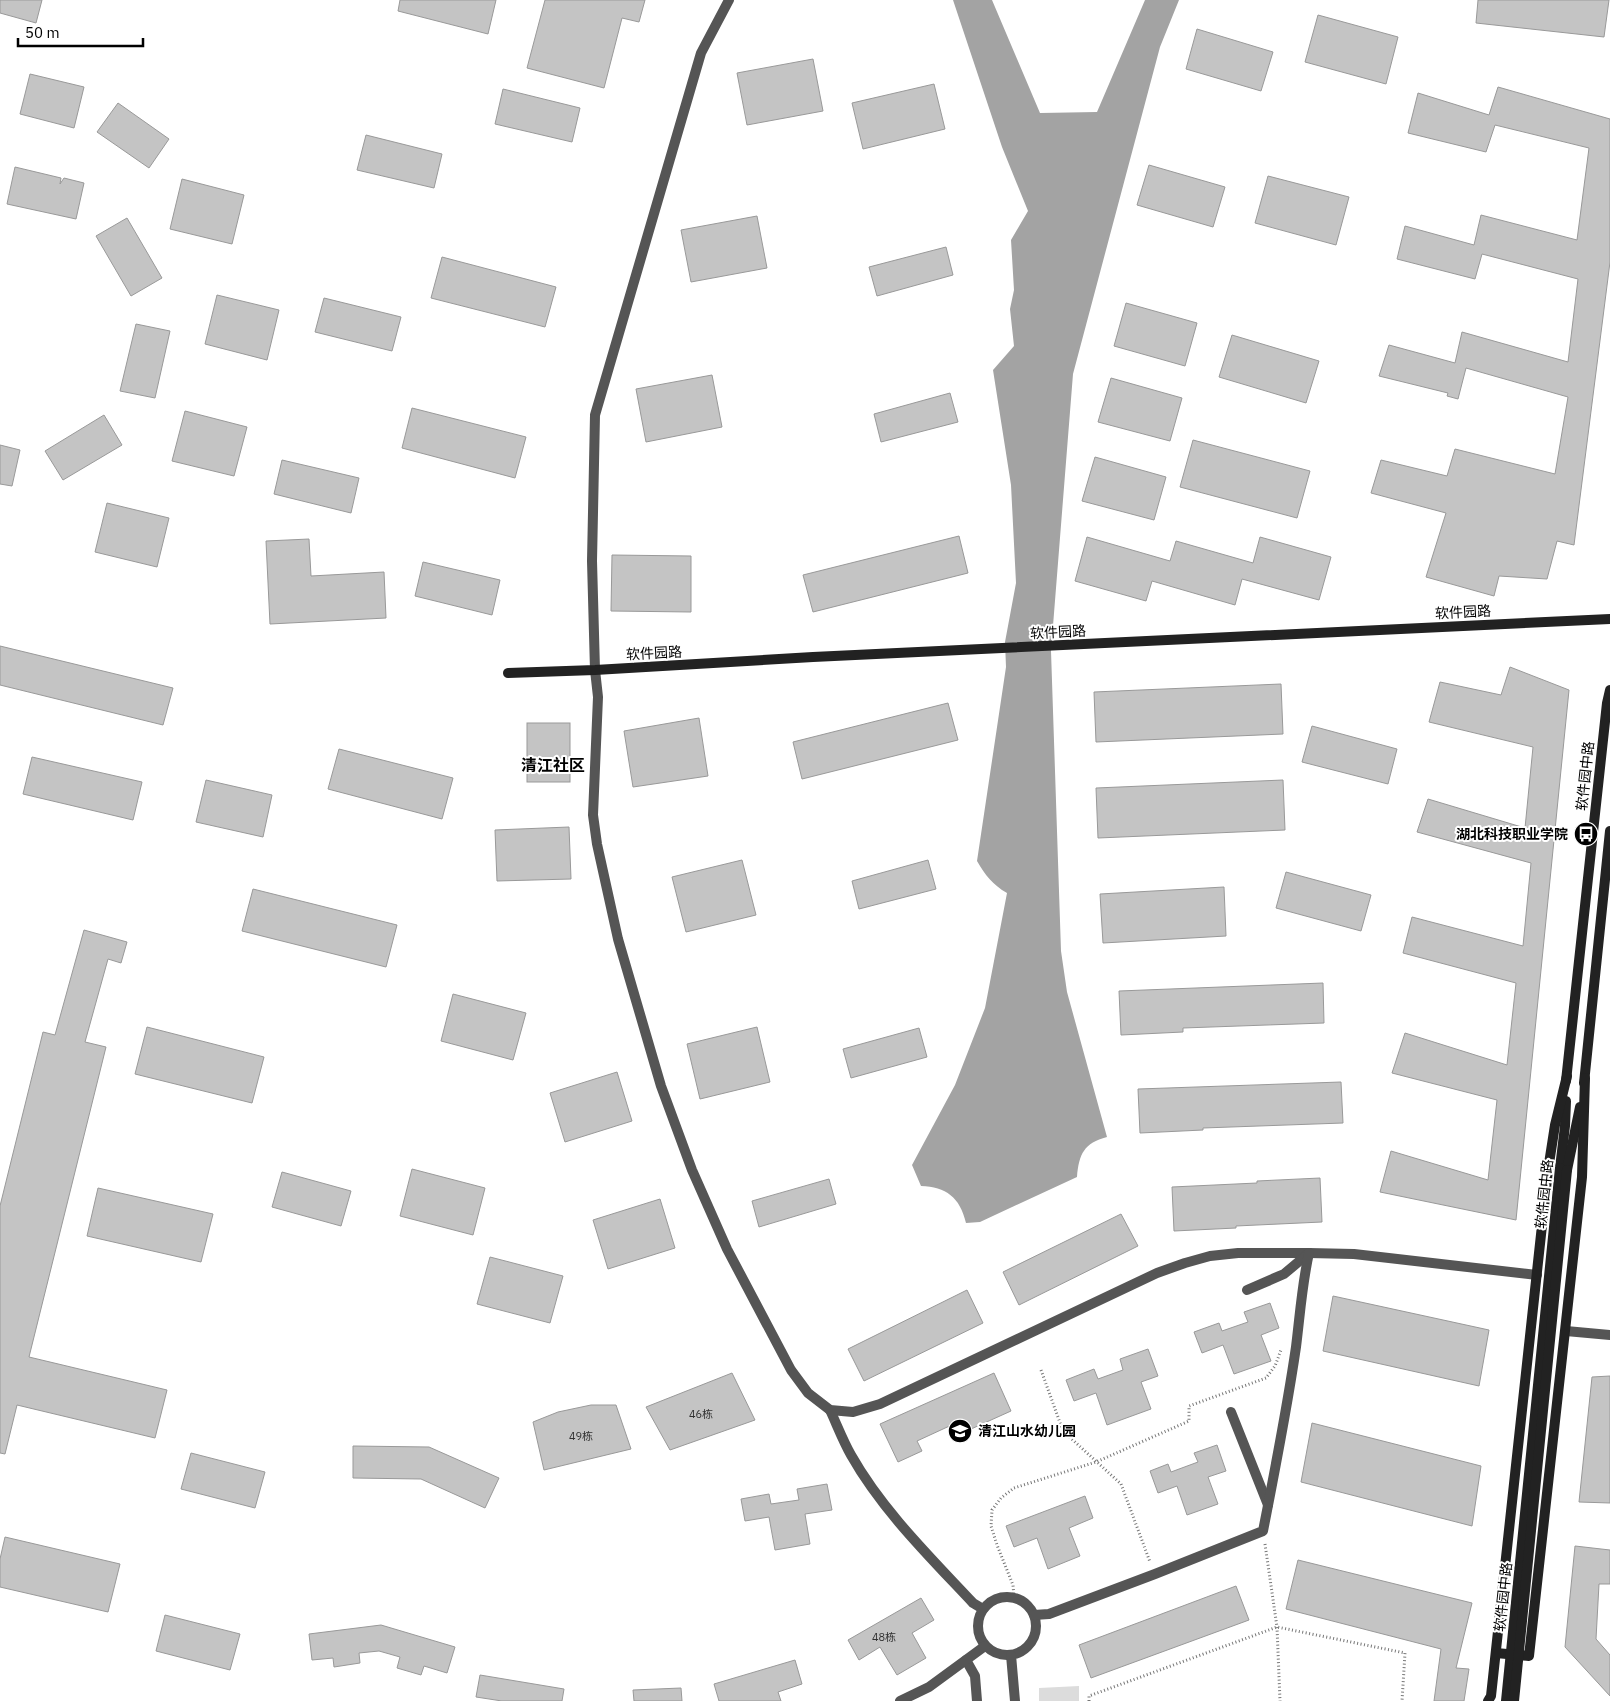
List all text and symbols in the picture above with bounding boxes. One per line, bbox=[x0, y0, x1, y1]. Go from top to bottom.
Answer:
scale bar bbox=[18, 15, 142, 47]
text: 50 m bbox=[25, 23, 60, 42]
street label: 软件园路 bbox=[1435, 602, 1491, 622]
street label: 软件园路 bbox=[1030, 622, 1086, 642]
street label: 软件园路 bbox=[626, 643, 682, 663]
street label: 软件园中路 bbox=[1572, 740, 1598, 812]
district label: 清江社区 bbox=[521, 755, 585, 775]
bus stop icon: 湖北科技职业学院 bbox=[1573, 821, 1599, 847]
place label: 湖北科技职业学院 bbox=[1456, 825, 1568, 843]
street label: 软件园中路 bbox=[1531, 1158, 1557, 1230]
house number: 46栋 bbox=[689, 1407, 713, 1421]
school or university icon: 清江山水幼儿园 bbox=[947, 1418, 973, 1444]
place label: 清江山水幼儿园 bbox=[978, 1422, 1076, 1440]
house number: 49栋 bbox=[569, 1429, 593, 1443]
street label: 软件园中路 bbox=[1490, 1561, 1516, 1633]
house number: 48栋 bbox=[872, 1630, 896, 1644]

